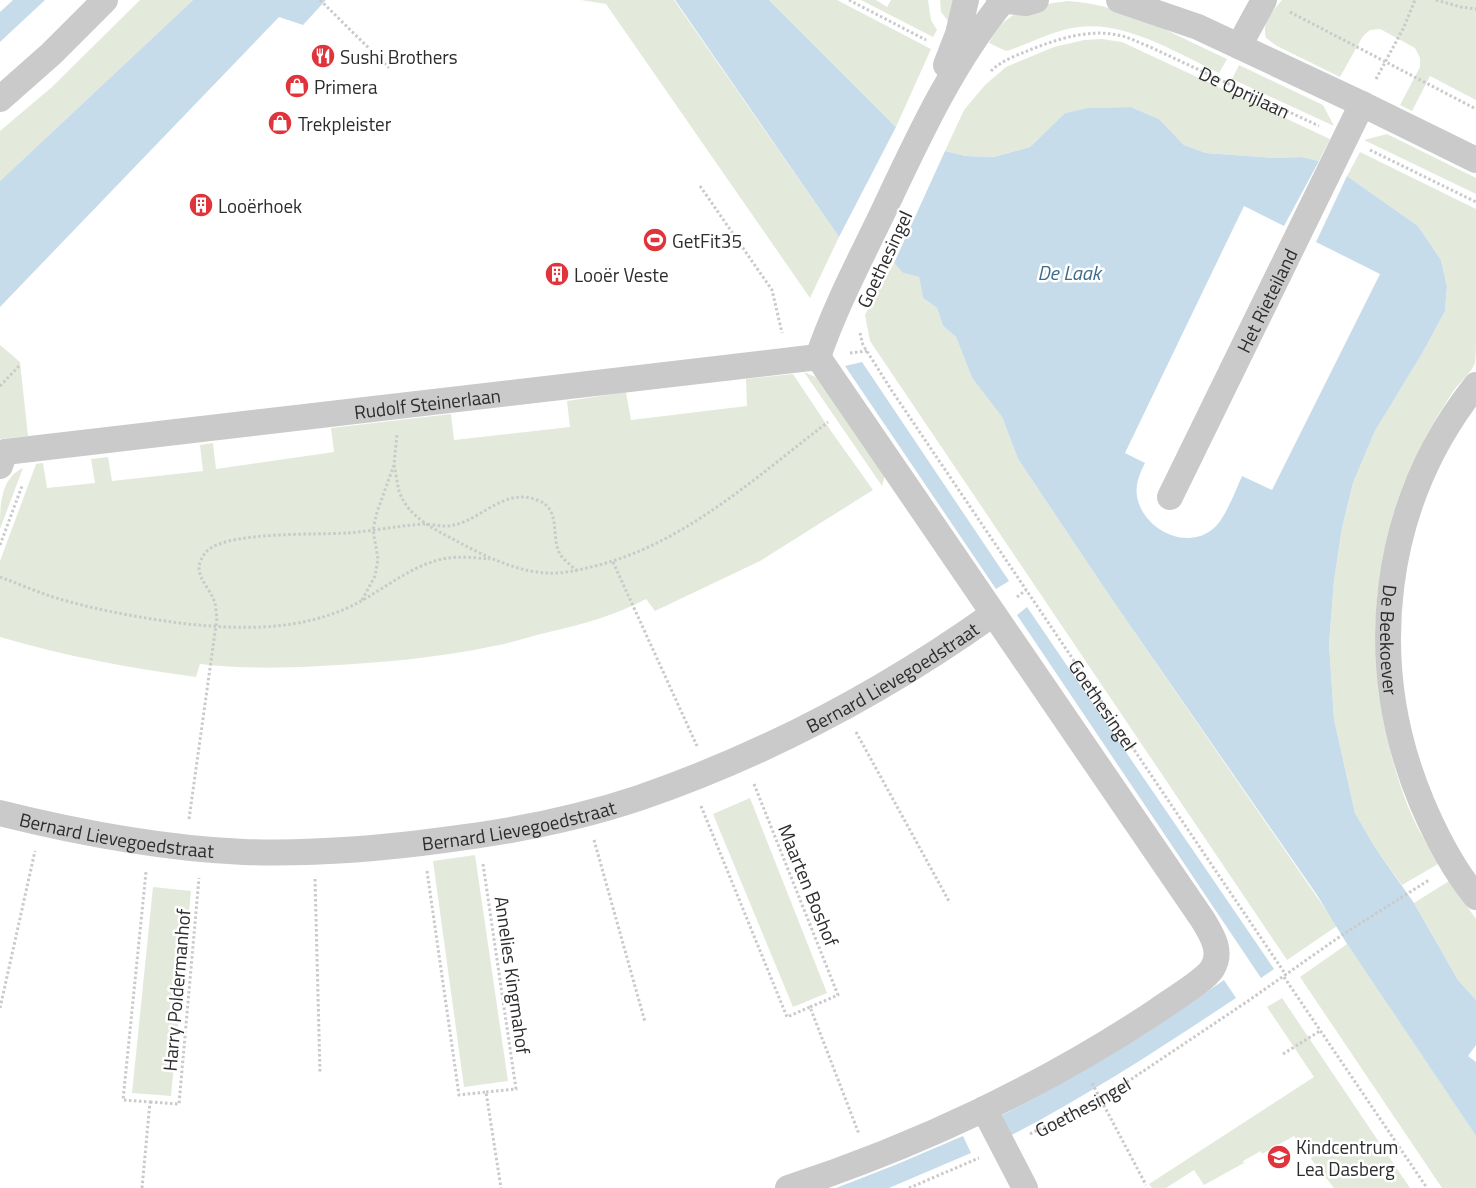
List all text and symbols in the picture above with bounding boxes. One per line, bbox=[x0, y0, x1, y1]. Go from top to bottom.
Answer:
place label: Sushi Brothers bbox=[340, 42, 458, 71]
restaurant icon: Sushi Brothers bbox=[310, 43, 336, 69]
street label: De Oprijlaan bbox=[1195, 58, 1295, 125]
place label: Primera bbox=[314, 72, 378, 101]
shop icon: Primera bbox=[284, 73, 310, 99]
place label: Trekpleister bbox=[298, 109, 392, 138]
shop icon: Trekpleister bbox=[267, 110, 293, 136]
place label: Looërhoek bbox=[218, 191, 302, 220]
building icon: Looërhoek bbox=[188, 192, 214, 218]
street label: Goethesingel bbox=[849, 205, 919, 313]
place label: GetFit35 bbox=[672, 226, 742, 255]
sports icon: GetFit35 bbox=[642, 227, 668, 253]
street label: Het Rieteiland bbox=[1228, 243, 1304, 357]
water label: De Laak bbox=[1037, 257, 1103, 288]
place label: Looër Veste bbox=[574, 260, 669, 289]
building icon: Looër Veste bbox=[544, 261, 570, 287]
street label: Rudolf Steinerlaan bbox=[352, 380, 502, 426]
street label: De Beekoever bbox=[1374, 583, 1407, 697]
street label: Bernard Lievegoedstraat bbox=[800, 614, 985, 740]
street label: Goethesingel bbox=[1062, 653, 1145, 756]
street label: Bernard Lievegoedstraat bbox=[420, 792, 619, 857]
street label: Bernard Lievegoedstraat bbox=[17, 804, 216, 865]
street label: Maarten Boshof bbox=[771, 820, 847, 951]
street label: Annelies Kingmahof bbox=[488, 894, 539, 1057]
street label: Harry Poldermanhof bbox=[154, 907, 198, 1072]
street label: Goethesingel bbox=[1029, 1069, 1136, 1144]
place label: Kindcentrum Lea Dasberg bbox=[1296, 1132, 1398, 1183]
school or university icon: Kindcentrum Lea Dasberg bbox=[1266, 1144, 1292, 1170]

